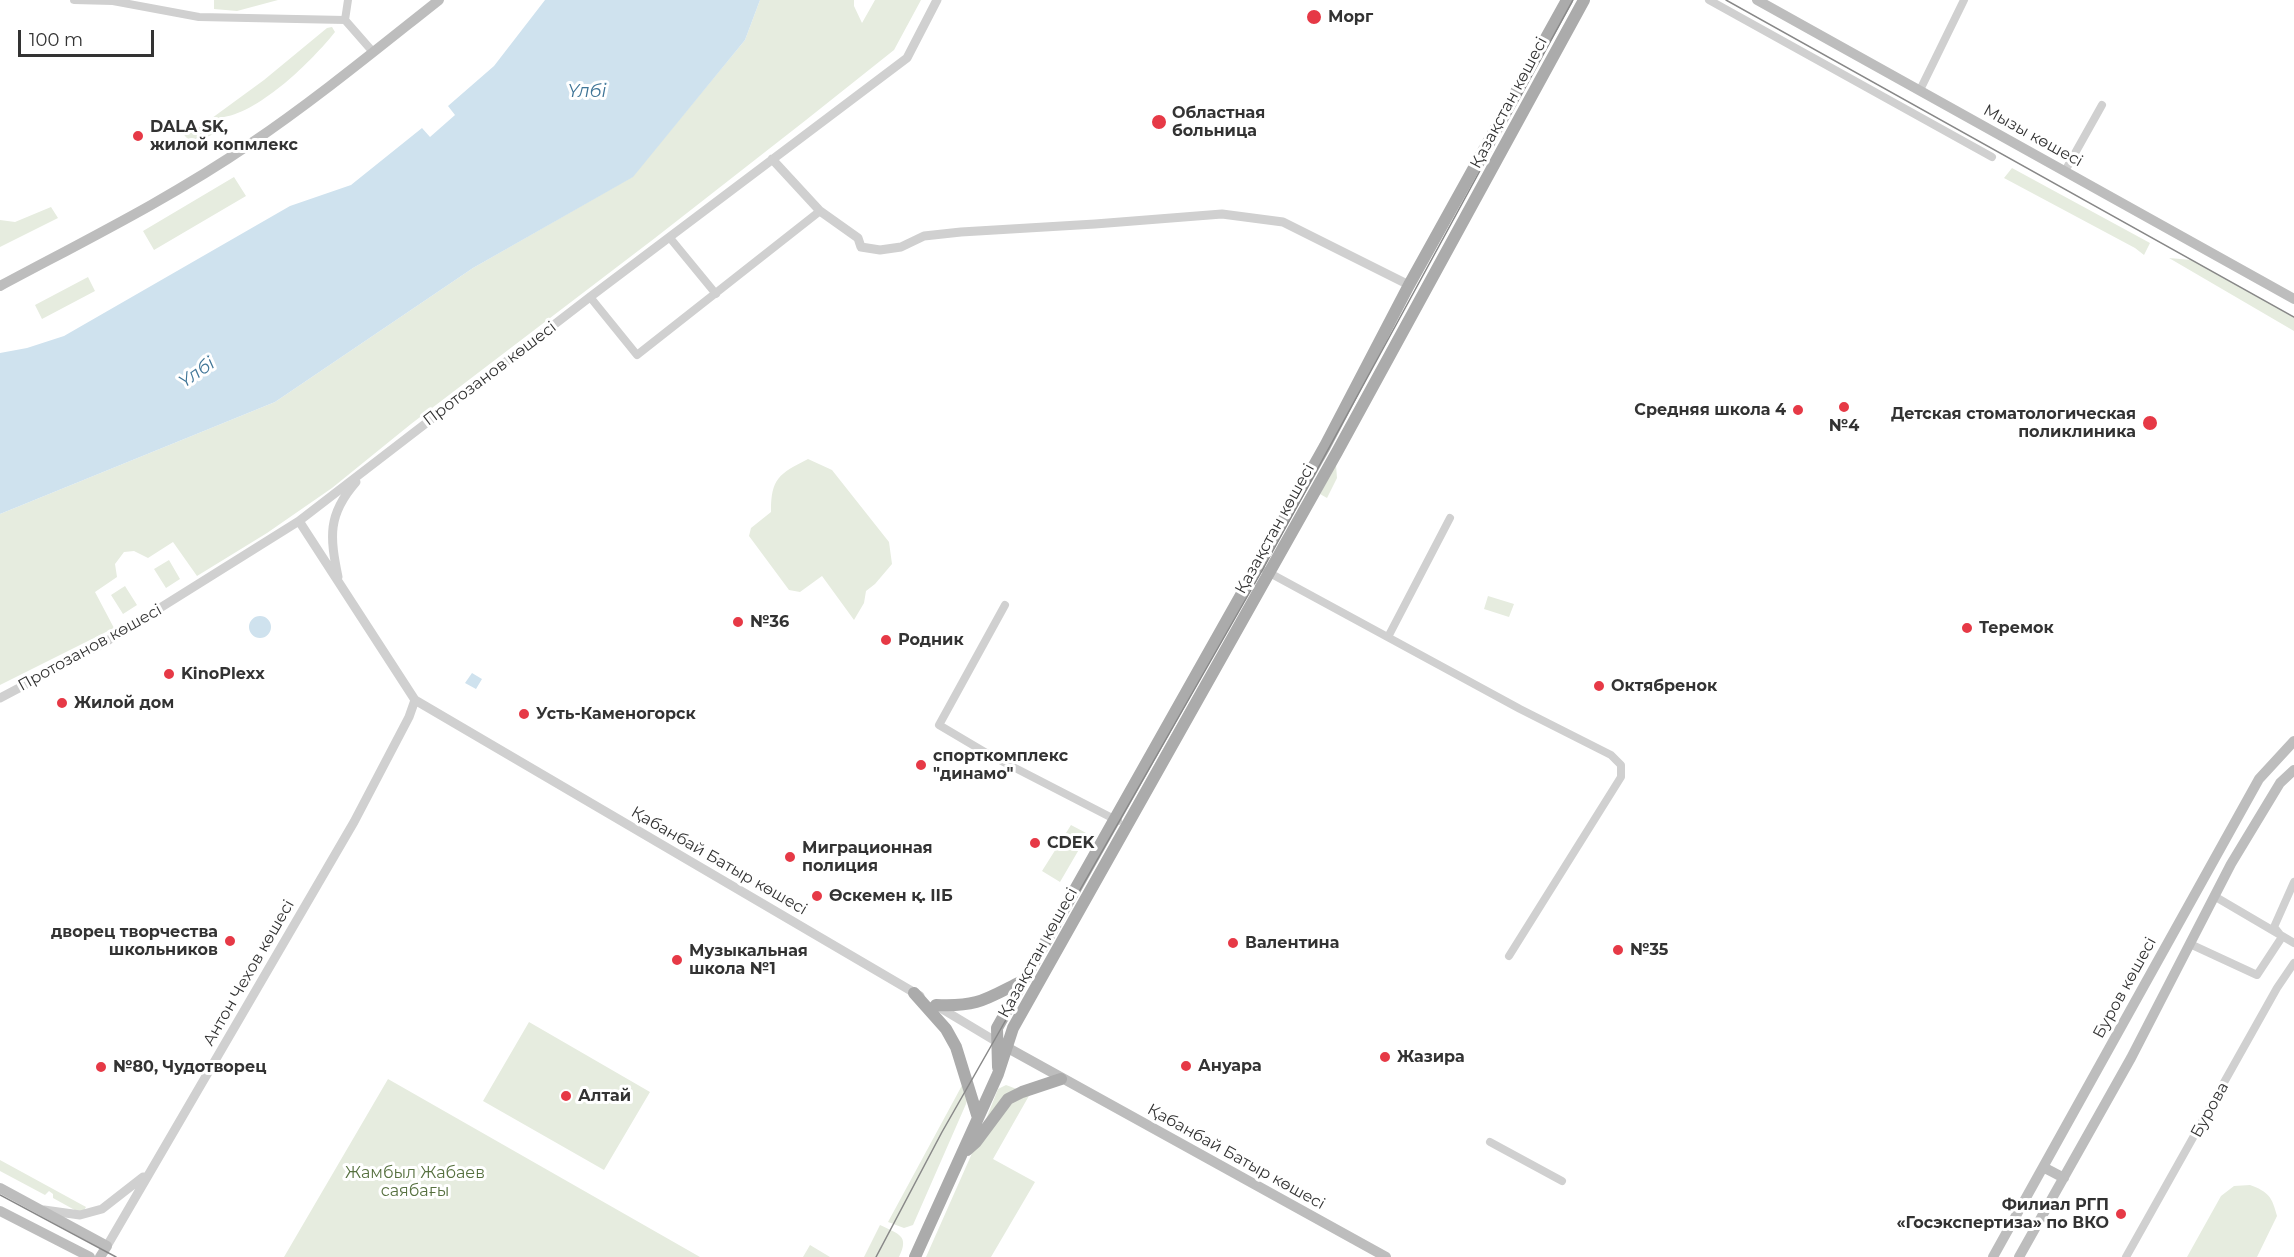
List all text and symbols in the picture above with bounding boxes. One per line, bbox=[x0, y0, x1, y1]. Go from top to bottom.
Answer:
place label: Морг bbox=[1328, 7, 1373, 27]
marker: Морг bbox=[1305, 8, 1323, 26]
scale bar bbox=[21, 18, 158, 56]
text: 100 m bbox=[29, 29, 83, 51]
street label: Қазақстан көшесі bbox=[1466, 34, 1552, 172]
water label: Үлбі bbox=[568, 81, 606, 103]
street label: Мызы көшесі bbox=[1980, 101, 2086, 171]
place label: Областная больница bbox=[1172, 103, 1265, 141]
marker: Областная больница bbox=[1150, 113, 1168, 131]
place label: DALA SK, жилой копмлекс bbox=[150, 117, 298, 155]
marker: DALA SK, жилой копмлекс bbox=[131, 129, 145, 143]
street label: Протозанов көшесі bbox=[420, 318, 560, 430]
water label: Үлбі bbox=[175, 353, 219, 393]
place label: Средняя школа 4 bbox=[1634, 400, 1786, 420]
marker: №4 bbox=[1837, 400, 1851, 414]
marker: Средняя школа 4 bbox=[1791, 403, 1805, 417]
place label: Детская стоматологическая поликлиника bbox=[1891, 404, 2136, 442]
marker: Детская стоматологическая поликлиника bbox=[2141, 414, 2159, 432]
place label: №4 bbox=[1829, 416, 1859, 436]
street label: Қазақстан көшесі bbox=[1231, 461, 1319, 597]
street label: Протозанов көшесі bbox=[15, 600, 165, 696]
place label: №36 bbox=[750, 612, 789, 632]
marker: №36 bbox=[731, 615, 745, 629]
place label: Теремок bbox=[1979, 618, 2054, 638]
marker: Теремок bbox=[1960, 621, 1974, 635]
place label: Родник bbox=[898, 630, 964, 650]
marker: Родник bbox=[879, 633, 893, 647]
place label: KinoPlexx bbox=[181, 664, 265, 684]
marker: KinoPlexx bbox=[162, 667, 176, 681]
place label: Октябренок bbox=[1611, 676, 1717, 696]
marker: Октябренок bbox=[1592, 679, 1606, 693]
place label: Жилой дом bbox=[74, 693, 174, 713]
marker: Жилой дом bbox=[55, 696, 69, 710]
place label: Усть-Каменогорск bbox=[536, 704, 696, 724]
marker: Усть-Каменогорск bbox=[517, 707, 531, 721]
place label: спорткомплекс "динамо" bbox=[933, 746, 1068, 784]
marker: спорткомплекс "динамо" bbox=[914, 758, 928, 772]
street label: Қабанбай Батыр көшесі bbox=[628, 803, 810, 919]
place label: CDEK bbox=[1047, 833, 1094, 853]
marker: CDEK bbox=[1028, 836, 1042, 850]
place label: Миграционная полиция bbox=[802, 838, 933, 876]
marker: Миграционная полиция bbox=[783, 850, 797, 864]
street label: Қазақстан көшесі bbox=[994, 885, 1082, 1021]
place label: Өскемен қ. ІІБ bbox=[829, 886, 953, 906]
marker: Өскемен қ. ІІБ bbox=[810, 889, 824, 903]
street label: Антон Чехов көшесі bbox=[199, 896, 299, 1050]
place label: дворец творчества школьников bbox=[51, 922, 218, 960]
place label: Валентина bbox=[1245, 933, 1339, 953]
marker: дворец творчества школьников bbox=[223, 934, 237, 948]
street label: Буров көшесі bbox=[2089, 934, 2161, 1042]
marker: Валентина bbox=[1226, 936, 1240, 950]
place label: №35 bbox=[1630, 940, 1668, 960]
place label: Музыкальная школа №1 bbox=[689, 941, 808, 979]
marker: №35 bbox=[1611, 943, 1625, 957]
marker: Музыкальная школа №1 bbox=[670, 953, 684, 967]
place label: Жазира bbox=[1397, 1047, 1465, 1067]
marker: Жазира bbox=[1378, 1050, 1392, 1064]
place label: Ануара bbox=[1198, 1056, 1262, 1076]
place label: №80, Чудотворец bbox=[113, 1057, 266, 1077]
marker: Ануара bbox=[1179, 1059, 1193, 1073]
marker: №80, Чудотворец bbox=[94, 1060, 108, 1074]
street label: Бурова bbox=[2187, 1079, 2233, 1141]
place label: Алтай bbox=[578, 1086, 631, 1106]
marker: Алтай bbox=[559, 1089, 573, 1103]
street label: Қабанбай Батыр көшесі bbox=[1144, 1100, 1328, 1214]
park label: Жамбыл Жабаев саябағы bbox=[345, 1163, 485, 1201]
place label: Филиал РГП «Госэкспертиза» по ВКО bbox=[1896, 1195, 2109, 1233]
marker: Филиал РГП «Госэкспертиза» по ВКО bbox=[2114, 1207, 2128, 1221]

